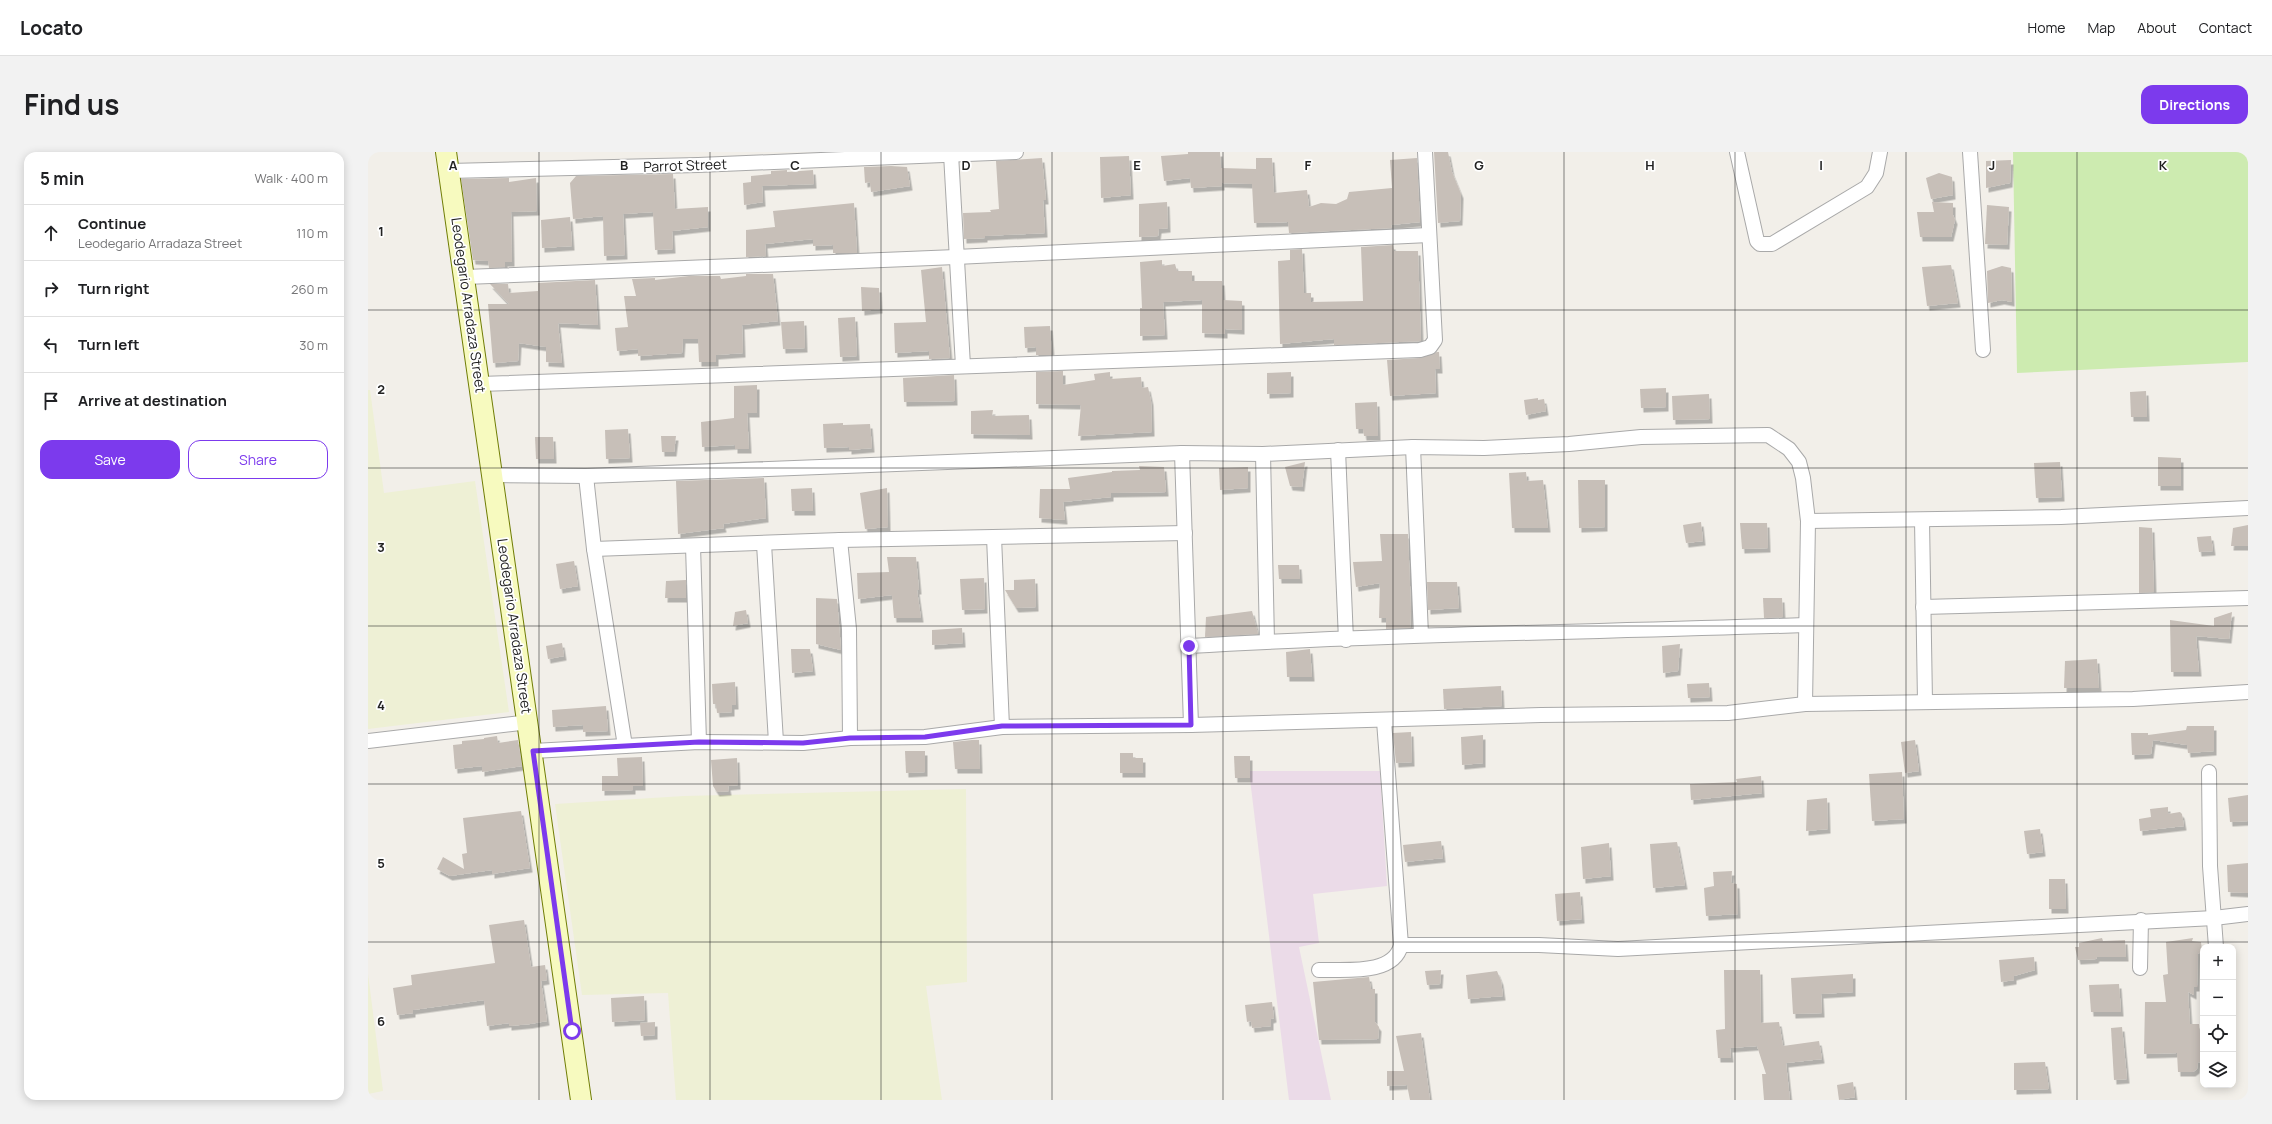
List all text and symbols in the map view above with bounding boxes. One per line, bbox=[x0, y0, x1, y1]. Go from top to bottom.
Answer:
text: Locato bbox=[20, 15, 83, 41]
text: Home bbox=[2028, 18, 2065, 37]
text: Map bbox=[2087, 18, 2115, 37]
text: About bbox=[2137, 18, 2177, 37]
text: Contact bbox=[2199, 18, 2252, 37]
text: Find us bbox=[24, 85, 119, 123]
button: Directions bbox=[2141, 85, 2248, 124]
street label: Parrot Street bbox=[643, 154, 728, 176]
text: A bbox=[449, 156, 458, 174]
text: B bbox=[620, 156, 628, 174]
text: C bbox=[790, 156, 800, 174]
text: D bbox=[961, 156, 971, 174]
text: E bbox=[1133, 156, 1141, 174]
text: F bbox=[1305, 156, 1312, 174]
text: G bbox=[1474, 156, 1484, 174]
text: H bbox=[1645, 156, 1655, 174]
text: I bbox=[1819, 156, 1823, 174]
text: J bbox=[1989, 156, 1995, 174]
text: K bbox=[2159, 156, 2168, 174]
text: 5 min bbox=[40, 167, 84, 190]
text: Walk · 400 m bbox=[254, 169, 328, 187]
text: Continue bbox=[78, 213, 146, 234]
street label: Leodegario Arradaza Street bbox=[447, 216, 491, 394]
icon: ahead bbox=[40, 222, 62, 244]
text: 1 bbox=[378, 222, 384, 240]
text: 110 m bbox=[296, 224, 328, 242]
text: Leodegario Arradaza Street bbox=[78, 234, 242, 252]
icon: right bbox=[40, 278, 62, 300]
text: Turn right bbox=[78, 278, 149, 299]
text: 260 m bbox=[291, 280, 328, 298]
icon: left bbox=[40, 334, 62, 356]
text: Turn left bbox=[78, 334, 140, 355]
text: 30 m bbox=[299, 336, 328, 354]
text: 2 bbox=[377, 380, 385, 398]
icon: arrive bbox=[40, 390, 62, 412]
text: Arrive at destination bbox=[78, 390, 227, 411]
button: Save bbox=[40, 440, 180, 479]
button: Share bbox=[188, 440, 328, 479]
street label: Leodegario Arradaza Street bbox=[493, 537, 537, 715]
text: 3 bbox=[377, 538, 385, 556]
route end bbox=[1180, 637, 1198, 655]
text: 4 bbox=[377, 696, 385, 714]
text: 5 bbox=[377, 854, 385, 872]
map controls bbox=[2200, 944, 2236, 1088]
button: + bbox=[2200, 944, 2236, 980]
button: − bbox=[2200, 980, 2236, 1016]
text: 6 bbox=[377, 1012, 385, 1030]
button: locate bbox=[2200, 1016, 2236, 1052]
route start bbox=[563, 1022, 581, 1040]
button: layers bbox=[2200, 1052, 2236, 1088]

